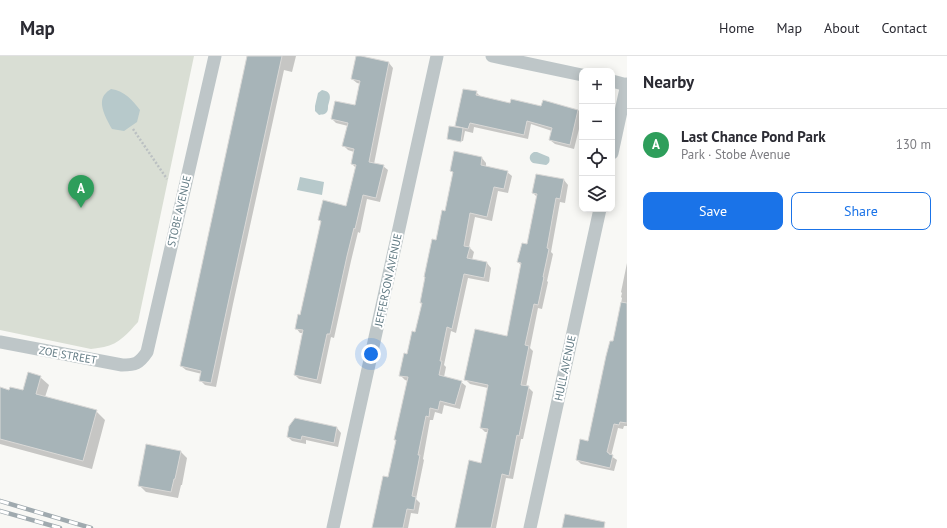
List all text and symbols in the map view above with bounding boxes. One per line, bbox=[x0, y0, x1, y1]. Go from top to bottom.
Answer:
text: Map bbox=[20, 16, 55, 40]
text: Home bbox=[719, 19, 754, 37]
text: Map bbox=[776, 19, 802, 37]
text: About bbox=[824, 19, 860, 37]
text: Contact bbox=[882, 19, 927, 37]
map controls bbox=[579, 68, 615, 212]
button: + bbox=[579, 68, 615, 104]
text: Nearby bbox=[643, 71, 694, 93]
button: − bbox=[579, 104, 615, 140]
text: Last Chance Pond Park bbox=[681, 127, 826, 146]
text: A bbox=[652, 136, 660, 153]
text: 130 m bbox=[896, 136, 931, 153]
button: locate bbox=[579, 140, 615, 176]
text: Park · Stobe Avenue bbox=[681, 146, 790, 163]
street label: STOBE AVENUE bbox=[164, 174, 194, 248]
pin: A bbox=[68, 175, 94, 208]
button: layers bbox=[579, 176, 615, 212]
button: Save bbox=[643, 192, 783, 230]
button: Share bbox=[791, 192, 931, 230]
street label: JEFFERSON AVENUE bbox=[371, 232, 405, 329]
street label: HULL AVENUE bbox=[551, 334, 579, 402]
street label: ZOE STREET bbox=[38, 343, 98, 367]
your location bbox=[361, 344, 381, 364]

